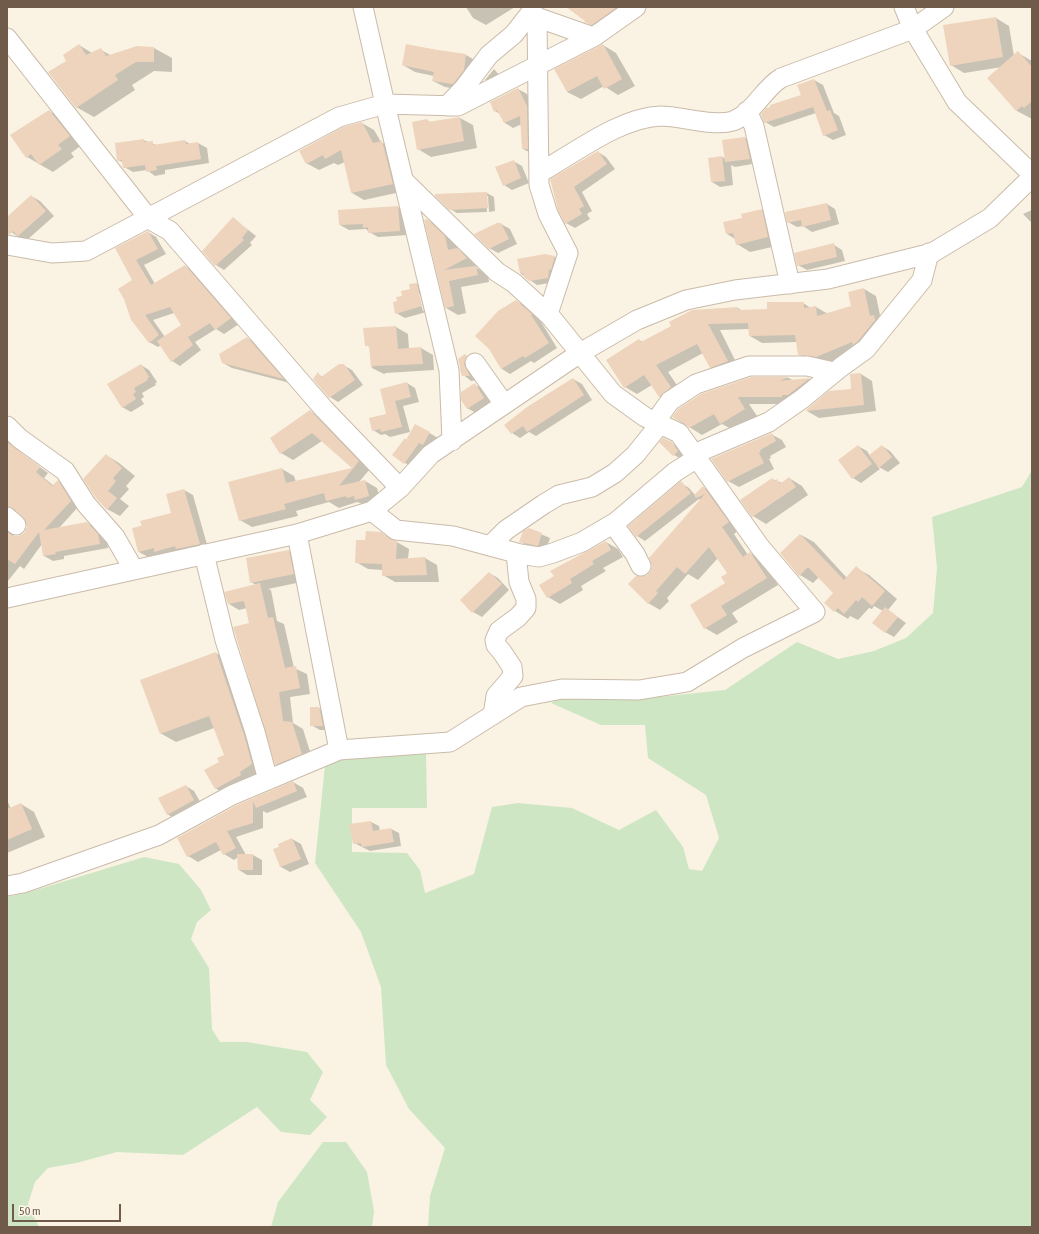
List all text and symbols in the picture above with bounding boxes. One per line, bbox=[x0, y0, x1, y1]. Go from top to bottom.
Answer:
scale bar bbox=[14, 1196, 123, 1222]
text: 50 m bbox=[19, 1204, 41, 1218]

